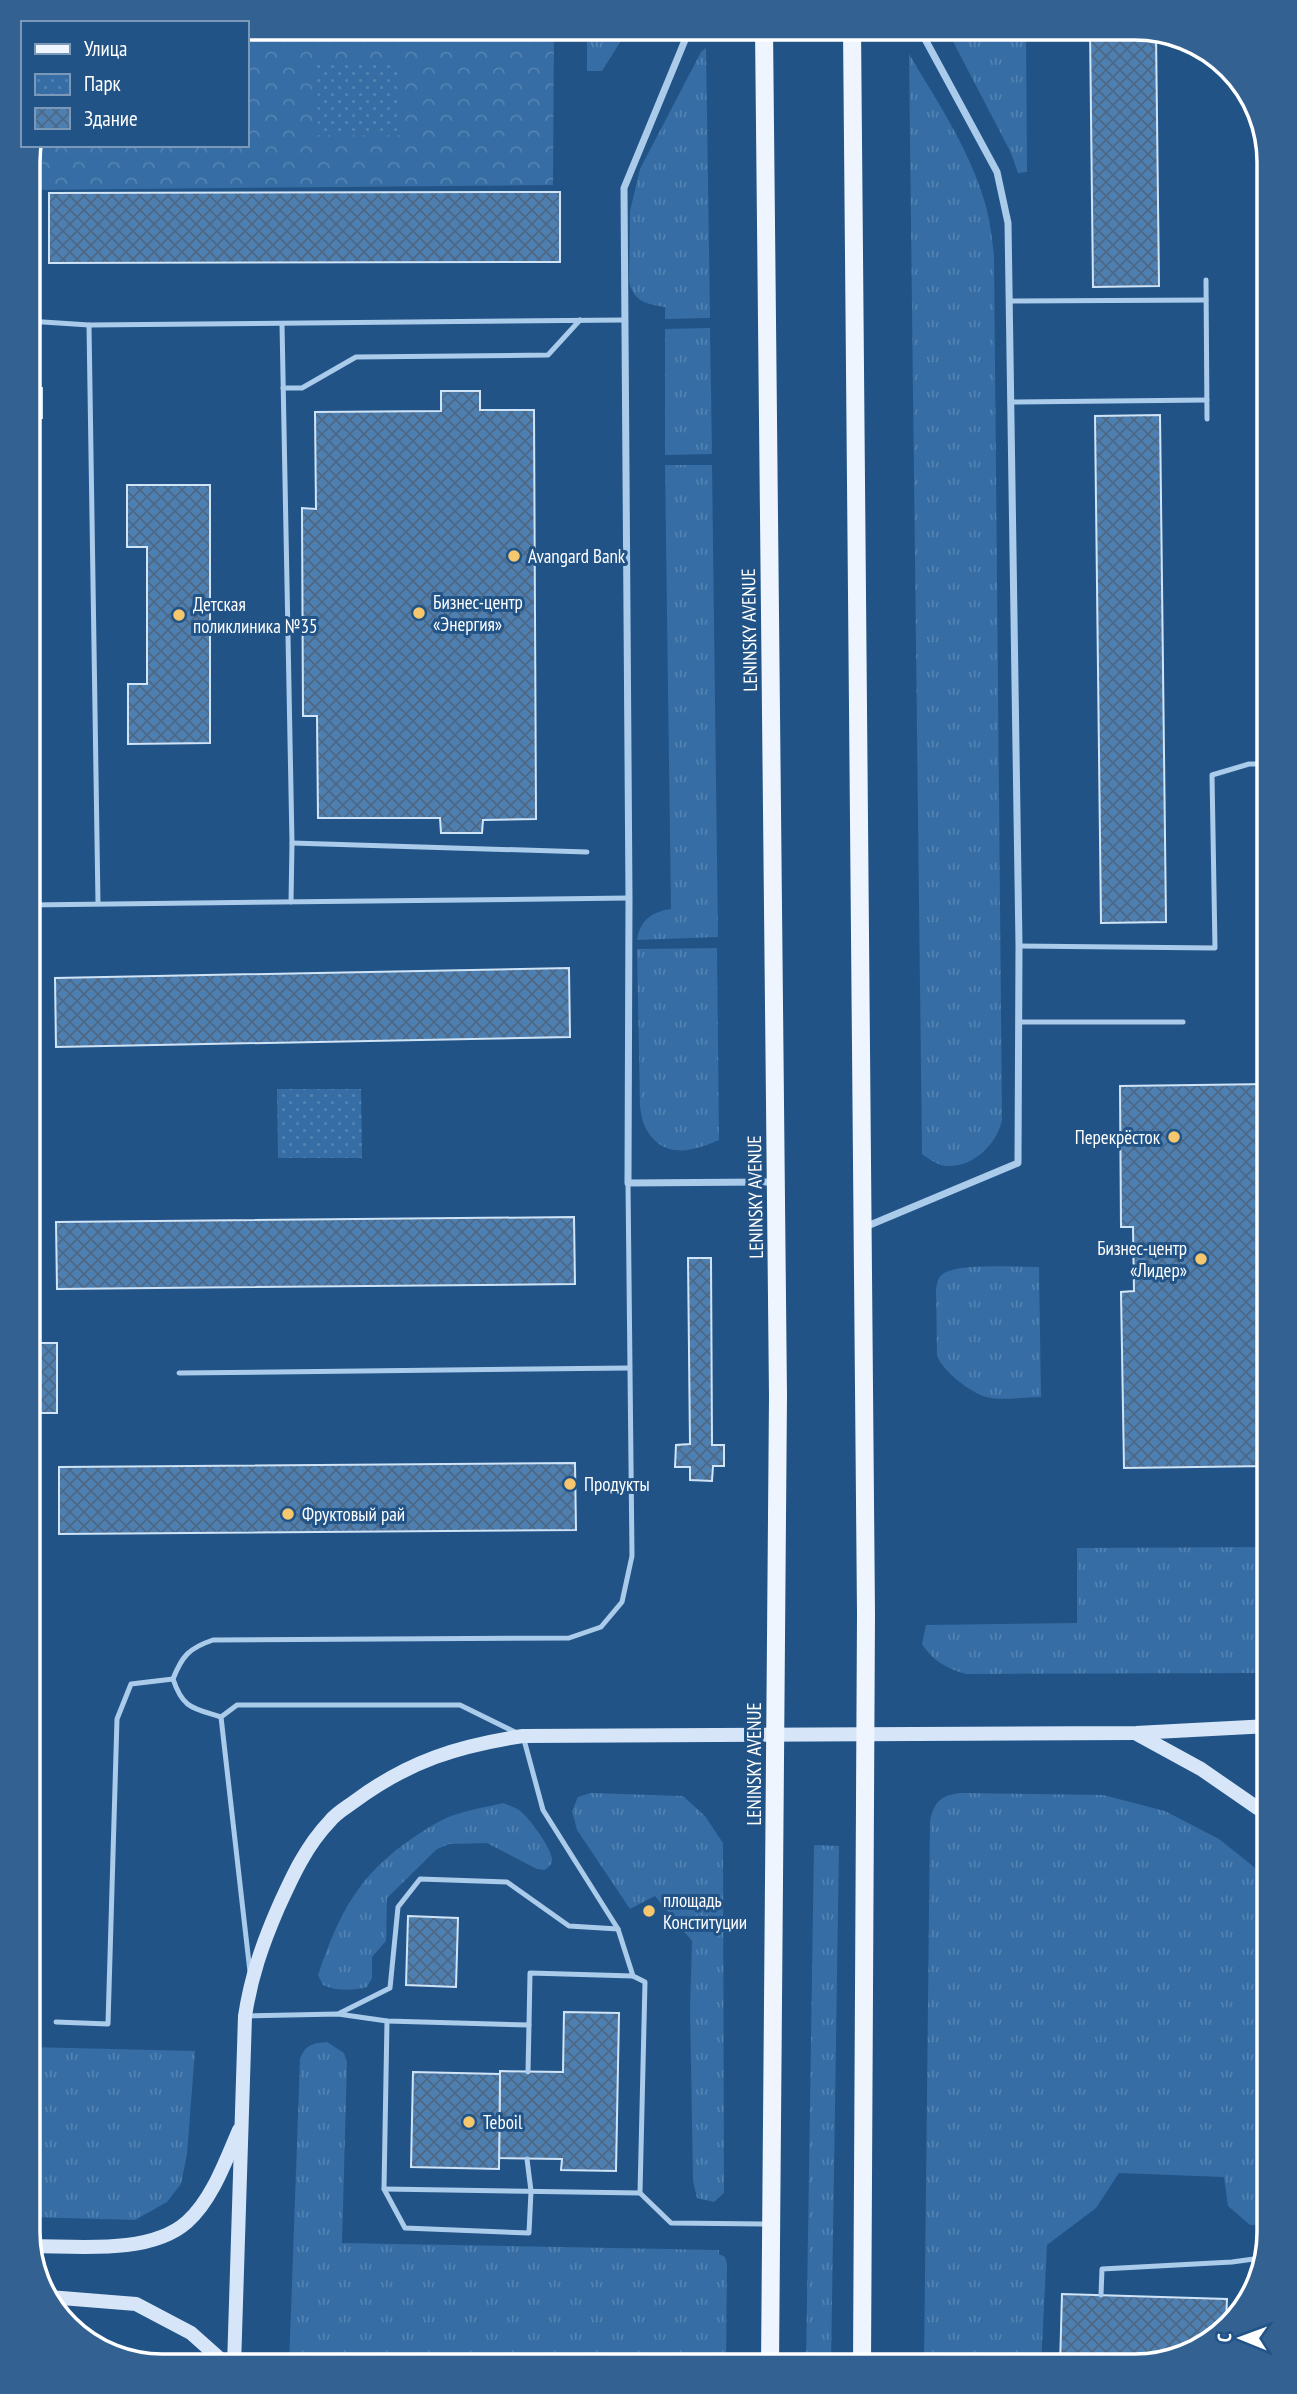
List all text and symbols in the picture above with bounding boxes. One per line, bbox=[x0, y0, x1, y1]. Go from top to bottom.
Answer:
legend bbox=[21, 21, 248, 147]
text: Улица bbox=[84, 35, 127, 62]
text: Парк bbox=[84, 70, 121, 97]
text: Здание bbox=[84, 105, 138, 132]
place label: Avangard Bank bbox=[528, 544, 626, 568]
marker: Avangard Bank bbox=[506, 548, 522, 564]
street label: LENINSKY AVENUE bbox=[736, 568, 762, 692]
place label: Бизнес-центр «Энергия» bbox=[433, 590, 523, 636]
place label: Детская поликлиника №35 bbox=[193, 592, 318, 638]
marker: Бизнес-центр «Энергия» bbox=[411, 605, 427, 621]
marker: Детская поликлиника №35 bbox=[171, 607, 187, 623]
place label: Перекрёсток bbox=[1075, 1125, 1161, 1149]
marker: Перекрёсток bbox=[1166, 1129, 1182, 1145]
street label: LENINSKY AVENUE bbox=[742, 1135, 768, 1259]
place label: Бизнес-центр «Лидер» bbox=[1097, 1236, 1187, 1282]
marker: Бизнес-центр «Лидер» bbox=[1193, 1251, 1209, 1267]
place label: Продукты bbox=[584, 1472, 650, 1496]
marker: Продукты bbox=[562, 1476, 578, 1492]
place label: Фруктовый рай bbox=[302, 1502, 405, 1526]
marker: Фруктовый рай bbox=[280, 1506, 296, 1522]
street label: LENINSKY AVENUE bbox=[742, 1702, 766, 1826]
place label: площадь Конституции bbox=[663, 1888, 747, 1934]
marker: площадь Конституции bbox=[641, 1903, 657, 1919]
place label: Teboil bbox=[483, 2110, 523, 2134]
marker: Teboil bbox=[461, 2114, 477, 2130]
north arrow bbox=[1206, 2303, 1276, 2373]
text: С bbox=[1212, 2333, 1236, 2342]

